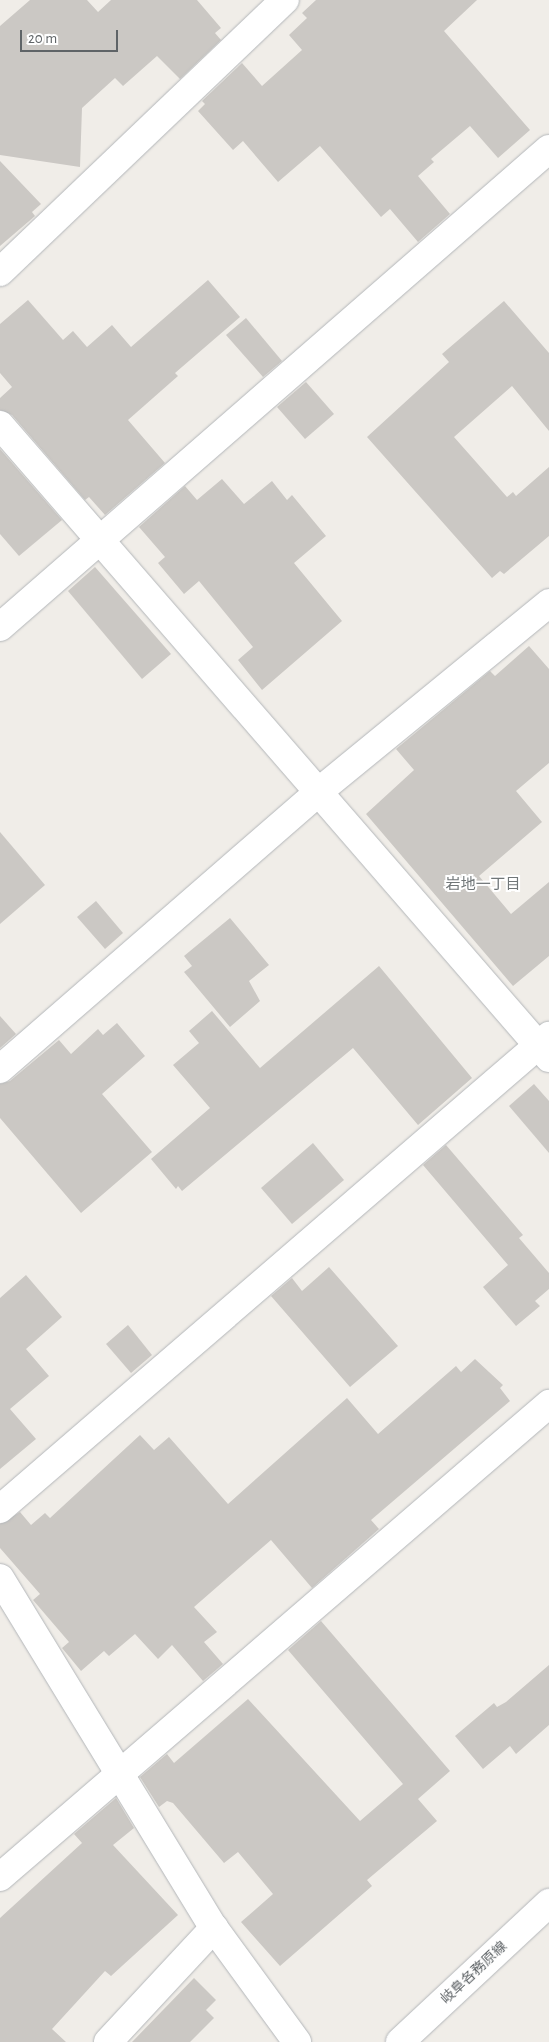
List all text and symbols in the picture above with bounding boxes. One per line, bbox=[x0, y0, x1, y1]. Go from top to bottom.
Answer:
scale bar bbox=[22, 20, 120, 52]
text: 20 m bbox=[28, 31, 57, 46]
district label: 岩地一丁目 bbox=[446, 876, 520, 894]
street label: 岐阜各務原線 bbox=[438, 1938, 510, 2008]

